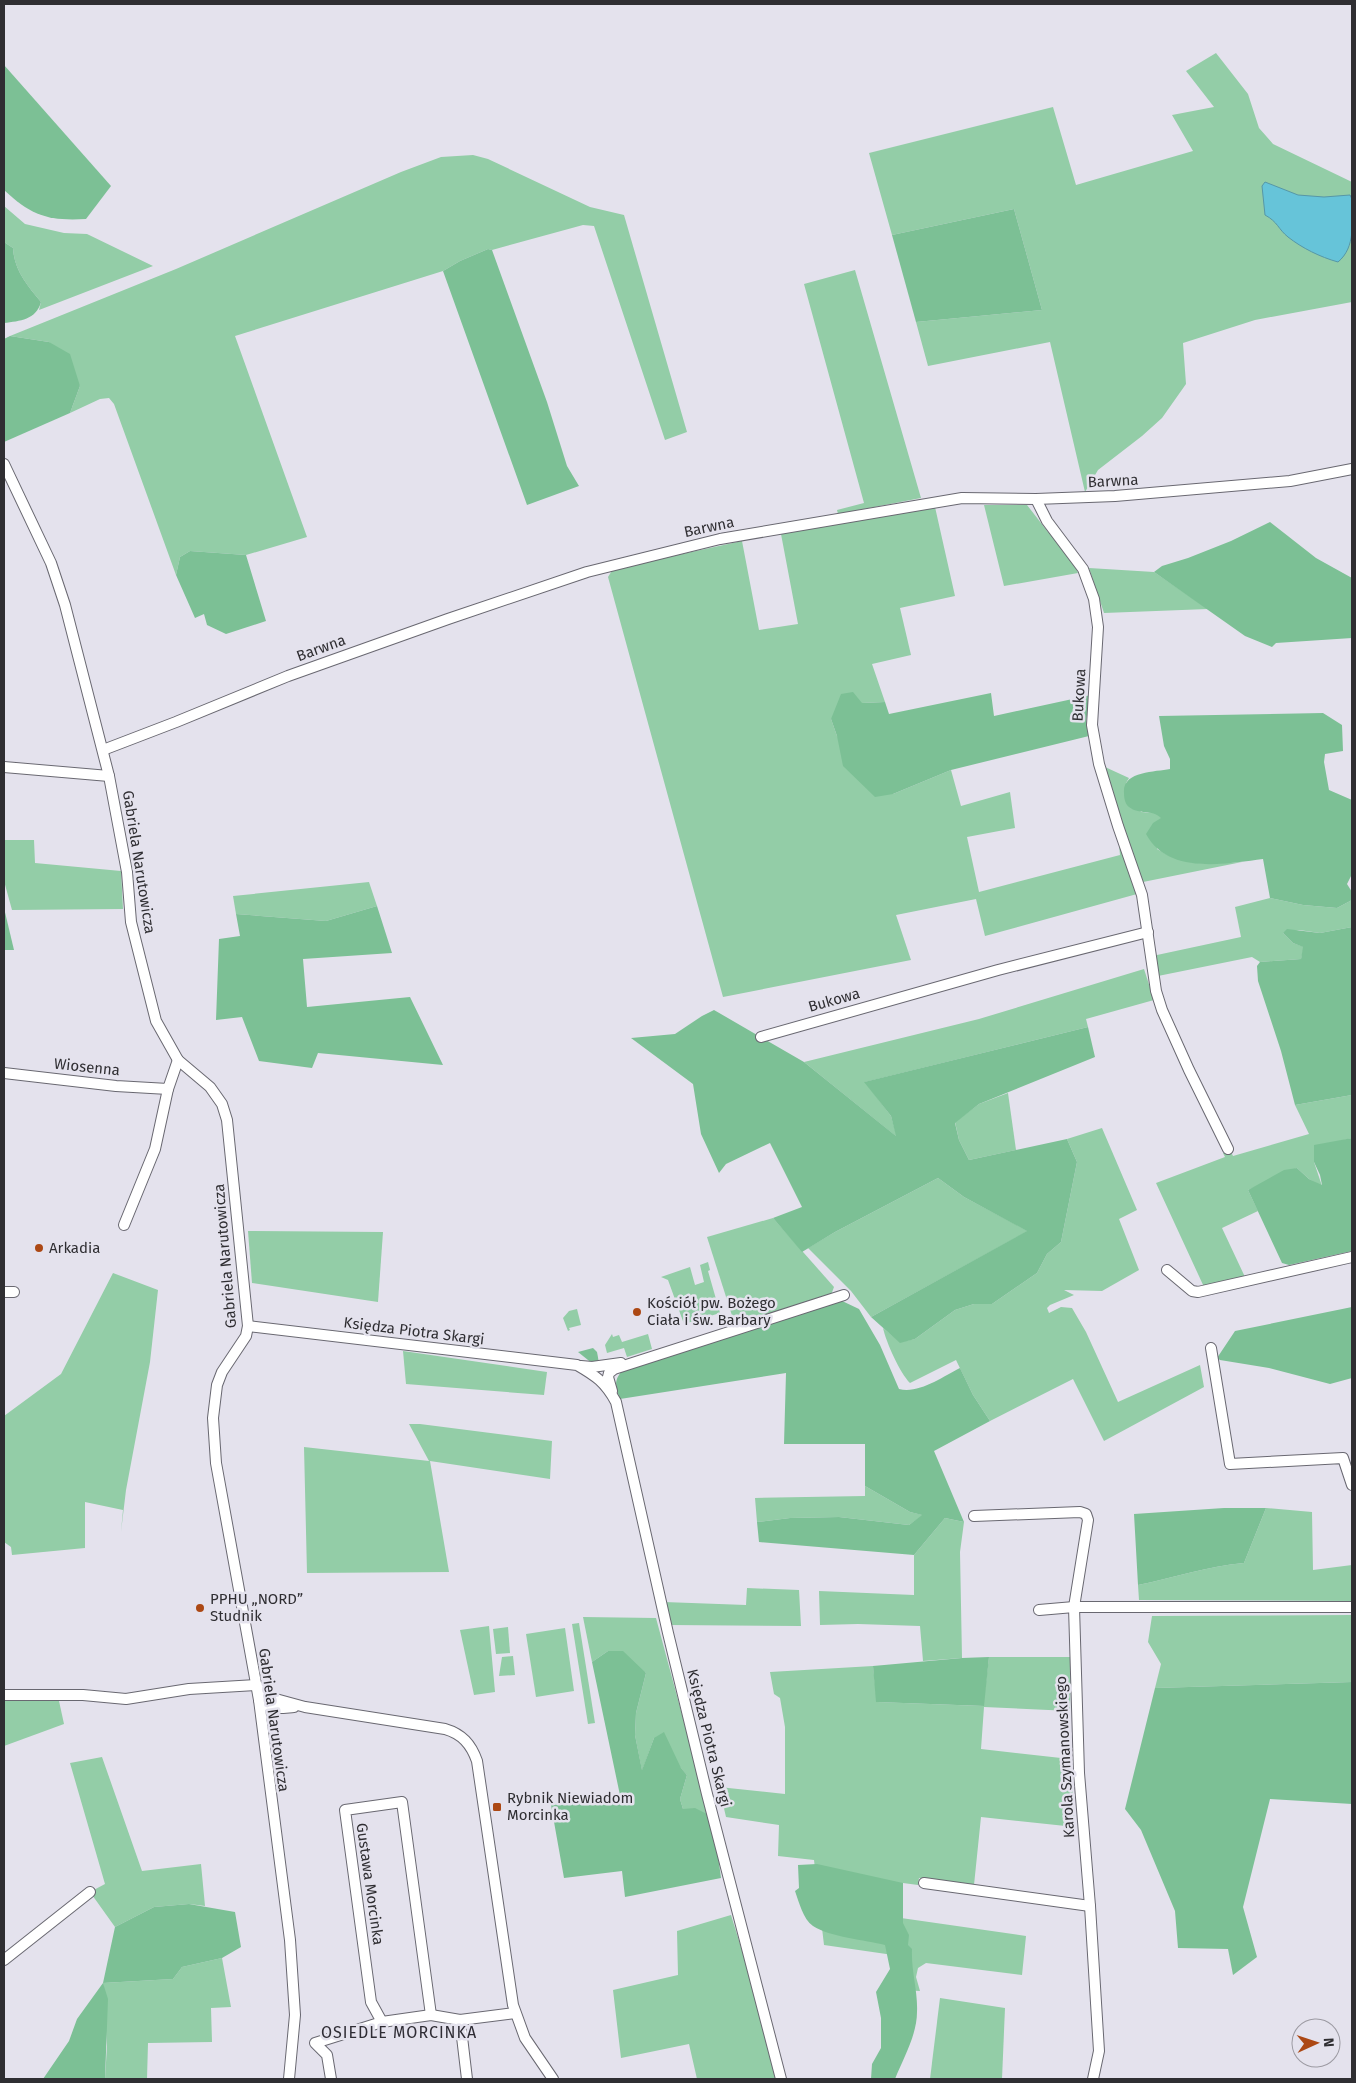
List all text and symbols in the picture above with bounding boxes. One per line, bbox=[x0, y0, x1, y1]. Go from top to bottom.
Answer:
street label: Barwna bbox=[1087, 471, 1139, 491]
street label: Barwna bbox=[682, 513, 736, 541]
street label: Barwna bbox=[294, 631, 348, 665]
street label: Bukowa bbox=[1069, 668, 1089, 722]
street label: Gabriela Narutowicza bbox=[119, 789, 159, 935]
street label: Bukowa bbox=[806, 984, 862, 1016]
street label: Wiosenna bbox=[53, 1055, 121, 1079]
street label: Gabriela Narutowicza bbox=[210, 1183, 240, 1329]
place label: Arkadia bbox=[49, 1239, 100, 1257]
marker: Arkadia bbox=[33, 1242, 45, 1254]
place label: Kościół pw. Bożego Ciała i św. Barbary bbox=[647, 1294, 776, 1329]
marker: Kościół pw. Bożego Ciała i św. Barbary bbox=[631, 1306, 643, 1318]
street label: Księdza Piotra Skargi bbox=[343, 1313, 485, 1349]
place label: PPHU „NORD” Studnik bbox=[210, 1590, 303, 1625]
marker: PPHU „NORD” Studnik bbox=[194, 1602, 206, 1614]
street label: Gabriela Narutowicza bbox=[255, 1647, 293, 1793]
street label: Księdza Piotra Skargi bbox=[683, 1667, 735, 1809]
street label: Karola Szymanowskiego bbox=[1052, 1676, 1078, 1838]
place label: Rybnik Niewiadom Morcinka bbox=[507, 1789, 633, 1824]
marker: Rybnik Niewiadom Morcinka bbox=[491, 1801, 503, 1813]
street label: Gustawa Morcinka bbox=[353, 1822, 387, 1946]
north arrow bbox=[1291, 2018, 1341, 2068]
district label: OSIEDLE MORCINKA bbox=[321, 2023, 477, 2042]
text: N bbox=[1320, 2037, 1337, 2047]

